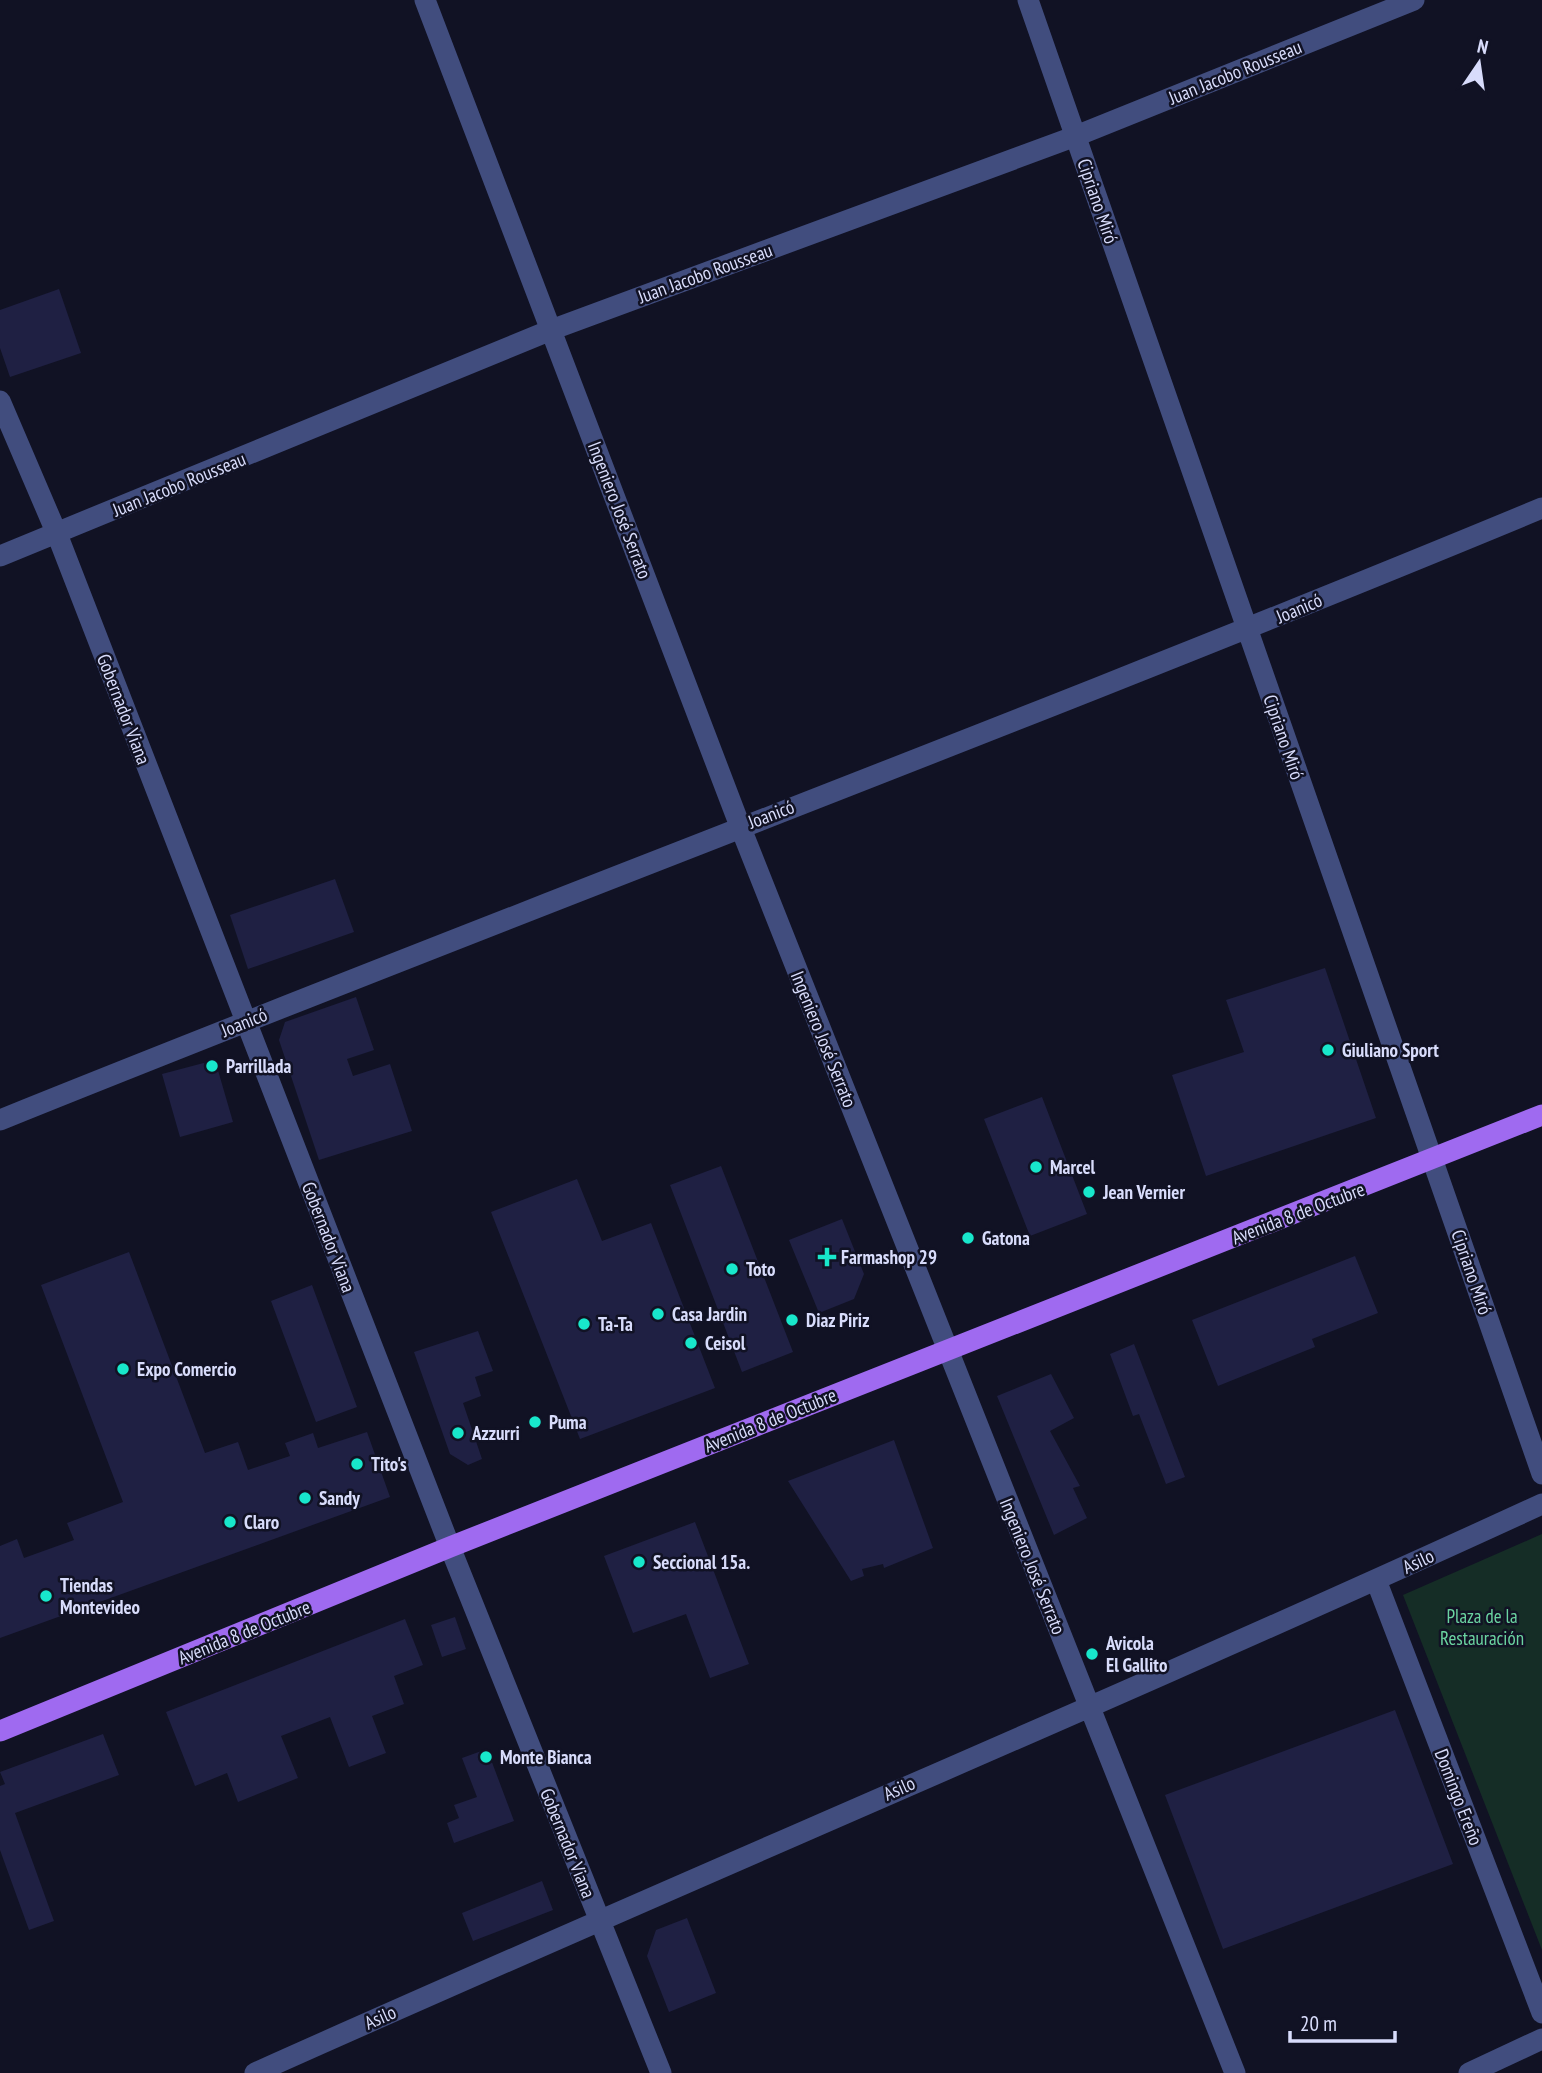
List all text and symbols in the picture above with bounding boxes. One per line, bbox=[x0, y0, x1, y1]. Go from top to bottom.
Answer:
north arrow bbox=[1444, 28, 1514, 98]
street label: Juan Jacobo Rousseau bbox=[1164, 34, 1305, 110]
text: N bbox=[1475, 34, 1491, 59]
street label: Cipriano Miró bbox=[1072, 155, 1124, 247]
street label: Juan Jacobo Rousseau bbox=[633, 238, 776, 309]
street label: Ingeniero José Serrato bbox=[583, 438, 657, 582]
street label: Juan Jacobo Rousseau bbox=[108, 446, 249, 522]
street label: Joanicó bbox=[1272, 588, 1326, 629]
street label: Gobernador Viana bbox=[92, 650, 156, 768]
street label: Cipriano Miró bbox=[1258, 691, 1310, 783]
street label: Joanicó bbox=[744, 794, 797, 834]
street label: Ingeniero José Serrato bbox=[786, 967, 862, 1111]
street label: Joanicó bbox=[217, 1002, 271, 1042]
place label: Giuliano Sport bbox=[1342, 1038, 1439, 1062]
marker: Giuliano Sport bbox=[1320, 1042, 1336, 1058]
place label: Parrillada bbox=[226, 1054, 291, 1078]
marker: Parrillada bbox=[204, 1058, 220, 1074]
place label: Marcel bbox=[1050, 1155, 1096, 1179]
marker: Marcel bbox=[1028, 1159, 1044, 1175]
street label: Avenida 8 de Octubre bbox=[1228, 1177, 1368, 1249]
street label: Gobernador Viana bbox=[297, 1178, 361, 1296]
place label: Jean Vernier bbox=[1102, 1180, 1185, 1204]
marker: Jean Vernier bbox=[1081, 1184, 1097, 1200]
place label: Gatona bbox=[982, 1226, 1030, 1250]
street label: Cipriano Miró bbox=[1446, 1226, 1498, 1318]
marker: Gatona bbox=[960, 1230, 976, 1246]
place label: Farmashop 29 bbox=[841, 1245, 937, 1269]
marker: Farmashop 29 bbox=[819, 1249, 835, 1265]
place label: Toto bbox=[746, 1257, 775, 1281]
marker: Toto bbox=[724, 1261, 740, 1277]
place label: Casa Jardin bbox=[672, 1302, 747, 1326]
marker: Casa Jardin bbox=[650, 1306, 666, 1322]
place label: Diaz Piriz bbox=[806, 1308, 869, 1332]
place label: Ta-Ta bbox=[598, 1312, 633, 1336]
marker: Diaz Piriz bbox=[784, 1312, 800, 1328]
marker: Ta-Ta bbox=[576, 1316, 592, 1332]
place label: Ceisol bbox=[705, 1331, 746, 1355]
marker: Ceisol bbox=[683, 1335, 699, 1351]
place label: Expo Comercio bbox=[137, 1357, 236, 1381]
marker: Expo Comercio bbox=[115, 1361, 131, 1377]
street label: Avenida 8 de Octubre bbox=[700, 1382, 840, 1457]
place label: Puma bbox=[549, 1410, 587, 1434]
marker: Puma bbox=[527, 1414, 543, 1430]
place label: Azzurri bbox=[471, 1421, 520, 1445]
marker: Azzurri bbox=[450, 1425, 466, 1441]
place label: Tito's bbox=[371, 1452, 407, 1476]
marker: Tito's bbox=[349, 1456, 365, 1472]
place label: Sandy bbox=[319, 1486, 360, 1510]
marker: Sandy bbox=[297, 1490, 313, 1506]
street label: Ingeniero José Serrato bbox=[995, 1494, 1071, 1638]
place label: Claro bbox=[244, 1510, 279, 1534]
marker: Claro bbox=[222, 1514, 238, 1530]
street label: Asilo bbox=[1398, 1543, 1438, 1579]
place label: Seccional 15a. bbox=[653, 1550, 750, 1574]
marker: Seccional 15a. bbox=[631, 1554, 647, 1570]
place label: Tiendas Montevideo bbox=[60, 1573, 140, 1619]
marker: Tiendas Montevideo bbox=[38, 1588, 54, 1604]
street label: Avenida 8 de Octubre bbox=[174, 1594, 314, 1669]
park label: Plaza de la Restauración bbox=[1440, 1604, 1524, 1650]
place label: Avicola El Gallito bbox=[1105, 1631, 1167, 1677]
marker: Avicola El Gallito bbox=[1084, 1646, 1100, 1662]
place label: Monte Bianca bbox=[500, 1745, 592, 1769]
street label: Domingo Ereño bbox=[1430, 1745, 1488, 1849]
marker: Monte Bianca bbox=[478, 1749, 494, 1765]
street label: Asilo bbox=[879, 1770, 919, 1806]
street label: Gobernador Viana bbox=[535, 1785, 601, 1901]
street label: Asilo bbox=[360, 1999, 400, 2035]
scale bar bbox=[1290, 2000, 1395, 2044]
text: 20 m bbox=[1300, 2010, 1337, 2037]

